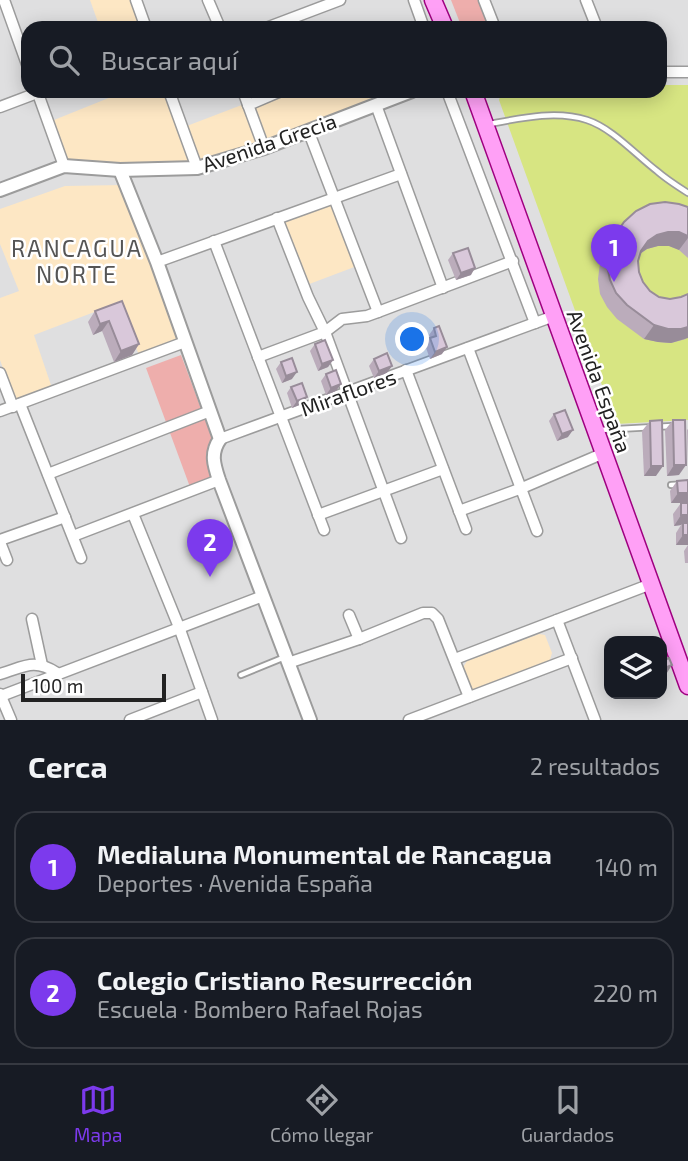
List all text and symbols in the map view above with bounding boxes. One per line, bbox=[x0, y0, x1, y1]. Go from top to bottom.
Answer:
search box bbox=[21, 21, 667, 98]
icon: search bbox=[45, 41, 83, 79]
text: Buscar aquí bbox=[101, 44, 238, 75]
street label: Avenida Grecia bbox=[199, 107, 339, 177]
pin: 1 bbox=[591, 224, 637, 282]
district label: RANCAGUA NORTE bbox=[11, 234, 143, 288]
street label: Avenida España bbox=[563, 306, 637, 456]
your location bbox=[395, 322, 429, 356]
street label: Miraflores bbox=[297, 363, 399, 421]
pin: 2 bbox=[187, 519, 233, 577]
map controls bbox=[604, 636, 667, 699]
button: layers bbox=[604, 636, 667, 699]
scale bar bbox=[21, 671, 166, 703]
text: 100 m bbox=[32, 674, 83, 697]
text: Cerca bbox=[28, 748, 108, 784]
text: 2 resultados bbox=[530, 752, 660, 780]
text: Medialuna Monumental de Rancagua bbox=[97, 838, 552, 869]
text: 1 bbox=[48, 853, 58, 881]
text: 140 m bbox=[596, 853, 658, 881]
text: Deportes · Avenida España bbox=[97, 869, 373, 897]
text: Colegio Cristiano Resurrección bbox=[97, 964, 472, 995]
text: 2 bbox=[46, 979, 60, 1007]
text: 220 m bbox=[593, 979, 658, 1007]
text: Escuela · Bombero Rafael Rojas bbox=[97, 995, 423, 1023]
tab: Mapa bbox=[74, 1081, 122, 1146]
tab: Cómo llegar bbox=[270, 1081, 373, 1146]
tab: Guardados bbox=[521, 1081, 614, 1146]

